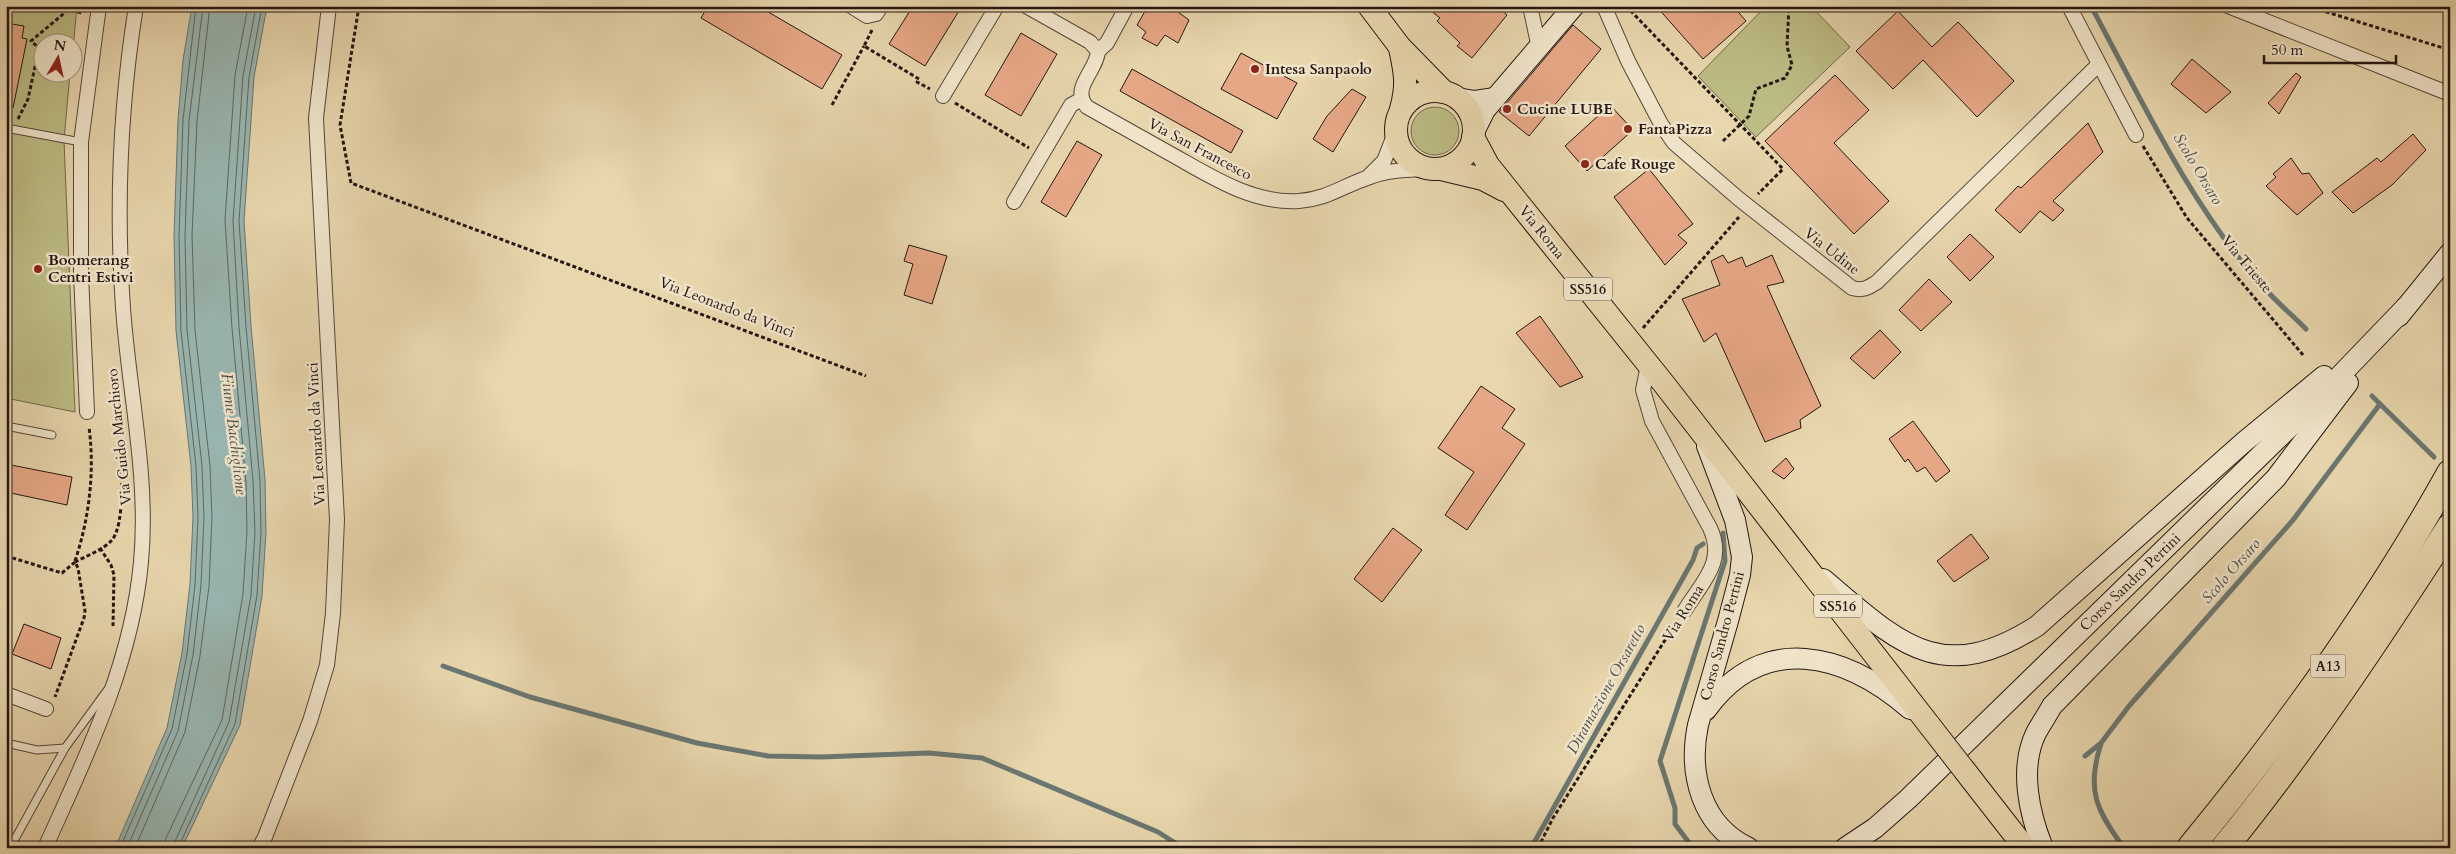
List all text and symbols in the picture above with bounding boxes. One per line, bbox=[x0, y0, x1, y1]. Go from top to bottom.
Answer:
north arrow bbox=[32, 32, 82, 82]
scale bar bbox=[2264, 32, 2396, 64]
text: N bbox=[52, 35, 67, 56]
text: 50 m bbox=[2271, 40, 2303, 60]
place label: Intesa Sanpaolo bbox=[1265, 59, 1372, 79]
marker: Intesa Sanpaolo bbox=[1249, 63, 1261, 75]
place label: Cucine LUBE bbox=[1517, 99, 1613, 119]
marker: Cucine LUBE bbox=[1501, 103, 1513, 115]
street label: Via San Francesco bbox=[1145, 113, 1255, 185]
place label: FantaPizza bbox=[1638, 119, 1713, 139]
marker: FantaPizza bbox=[1622, 123, 1634, 135]
water label: Scolo Orsaro bbox=[2168, 129, 2228, 209]
place label: Cafe Rouge bbox=[1595, 154, 1676, 174]
marker: Cafe Rouge bbox=[1579, 158, 1591, 170]
street label: Via Roma bbox=[1514, 201, 1570, 263]
street label: Via Udine bbox=[1800, 223, 1864, 279]
street label: Via Trieste bbox=[2217, 231, 2277, 297]
place label: Boomerang Centri Estivi bbox=[48, 250, 134, 287]
marker: Boomerang Centri Estivi bbox=[32, 263, 44, 275]
street label: Via Leonardo da Vinci bbox=[656, 272, 798, 342]
road number: SS516 bbox=[1564, 278, 1612, 300]
street label: Via Leonardo da Vinci bbox=[302, 362, 330, 506]
street label: Via Guido Marchioro bbox=[102, 368, 136, 506]
water label: Fiume Bacchiglione bbox=[216, 372, 252, 497]
street label: Corso Sandro Pertini bbox=[2075, 529, 2185, 635]
water label: Scolo Orsaro bbox=[2196, 533, 2266, 608]
street label: Corso Sandro Pertini bbox=[1695, 569, 1749, 703]
street label: Via Roma bbox=[1658, 580, 1709, 645]
road number: SS516 bbox=[1814, 594, 1862, 618]
water label: Diramazione Orsaretto bbox=[1561, 620, 1651, 758]
road number: A13 bbox=[2310, 654, 2346, 678]

